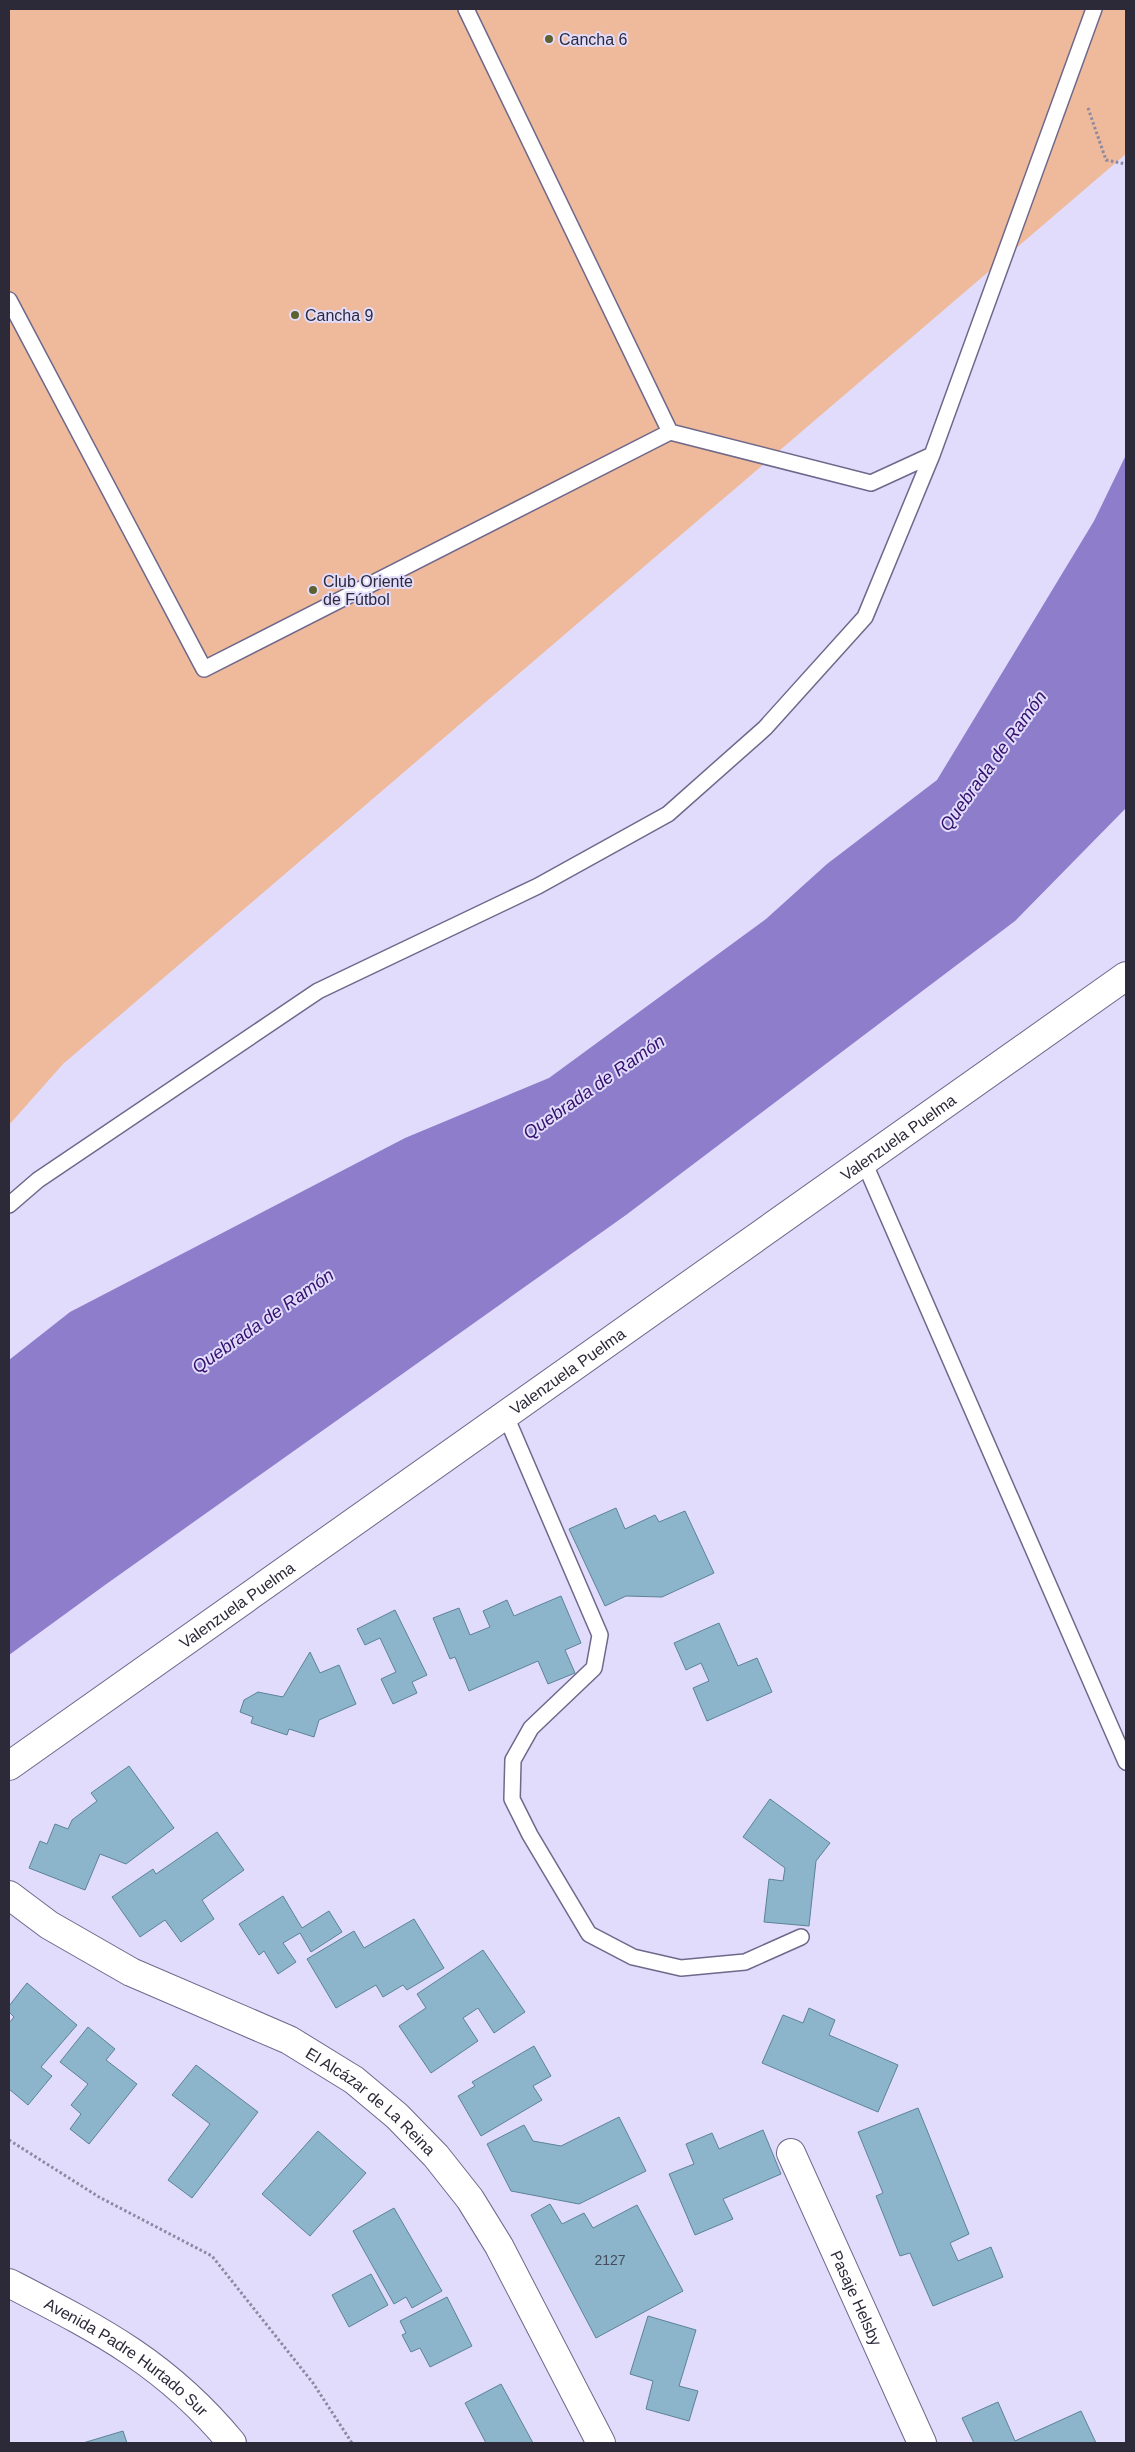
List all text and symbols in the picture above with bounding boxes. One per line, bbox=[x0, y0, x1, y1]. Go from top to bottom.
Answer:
place label: Cancha 6 bbox=[559, 31, 628, 48]
marker: Cancha 6 bbox=[543, 33, 555, 45]
place label: Cancha 9 bbox=[305, 307, 374, 324]
marker: Cancha 9 bbox=[289, 309, 301, 321]
place label: Club Oriente de Fútbol bbox=[323, 573, 413, 608]
marker: Club Oriente de Fútbol bbox=[307, 584, 319, 596]
water label: Quebrada de Ramón bbox=[936, 687, 1050, 835]
water label: Quebrada de Ramón bbox=[519, 1031, 669, 1143]
street label: Valenzuela Puelma bbox=[838, 1091, 959, 1184]
water label: Quebrada de Ramón bbox=[188, 1265, 338, 1377]
street label: Valenzuela Puelma bbox=[507, 1325, 629, 1418]
street label: Valenzuela Puelma bbox=[176, 1559, 298, 1652]
street label: El Alcázar de La Reina bbox=[303, 2044, 438, 2159]
street label: Pasaje Helsby bbox=[827, 2248, 885, 2348]
house number: 2127 bbox=[594, 2252, 626, 2268]
street label: Avenida Padre Hurtado Sur bbox=[42, 2295, 211, 2420]

